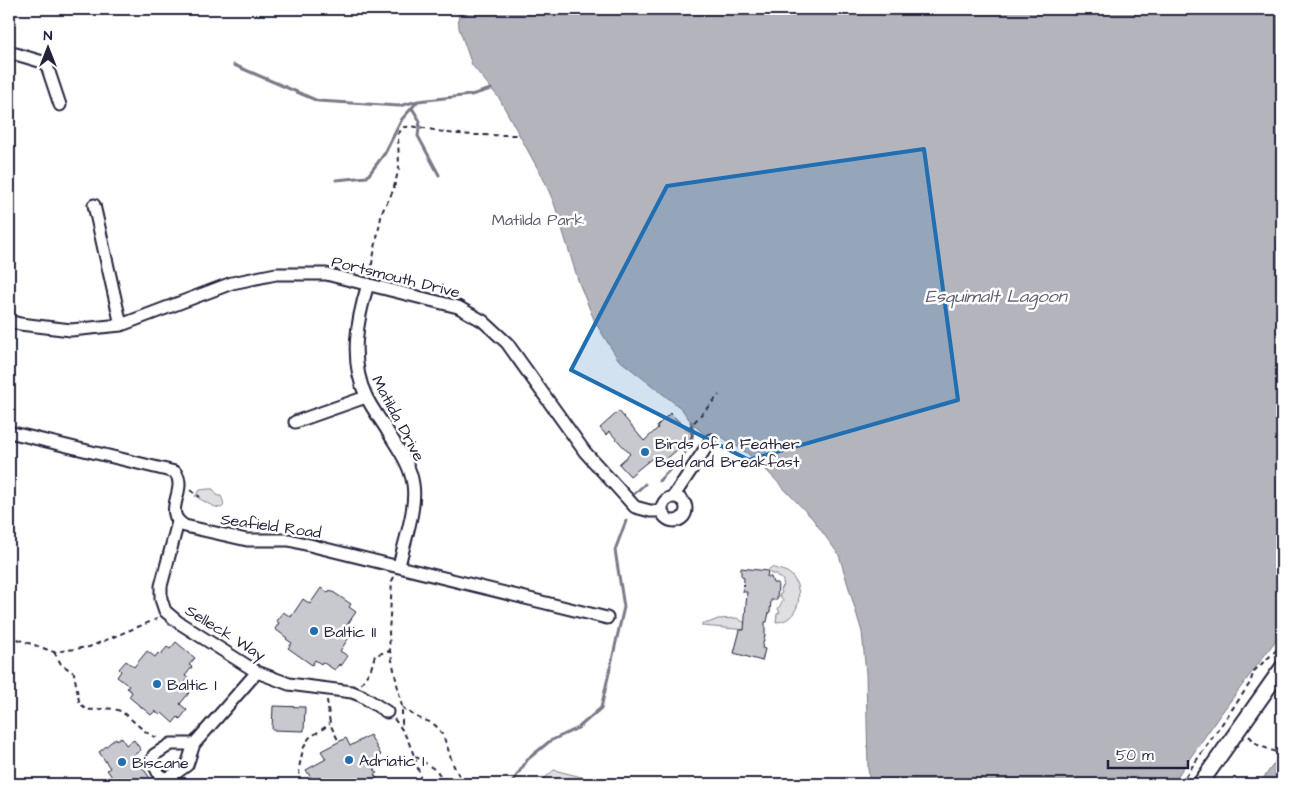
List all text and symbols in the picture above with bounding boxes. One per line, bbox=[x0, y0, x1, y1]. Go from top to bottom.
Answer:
north arrow bbox=[22, 22, 72, 72]
text: N bbox=[44, 26, 53, 46]
park label: Matilda Park bbox=[492, 209, 584, 231]
street label: Portsmouth Drive bbox=[329, 250, 463, 304]
water label: Esquimalt Lagoon bbox=[925, 284, 1069, 310]
street label: Matilda Drive bbox=[366, 372, 430, 465]
place label: Birds of a Feather Bed and Breakfast bbox=[655, 433, 800, 473]
marker: Birds of a Feather Bed and Breakfast bbox=[639, 446, 651, 458]
street label: Seafield Road bbox=[219, 508, 323, 544]
street label: Selleck Way bbox=[181, 599, 270, 667]
place label: Baltic II bbox=[324, 621, 376, 643]
marker: Baltic II bbox=[308, 625, 320, 637]
place label: Baltic I bbox=[167, 674, 217, 696]
marker: Baltic I bbox=[151, 678, 163, 690]
scale bar bbox=[1108, 738, 1188, 770]
text: 50 m bbox=[1116, 745, 1154, 766]
place label: Adriatic I bbox=[359, 750, 425, 772]
place label: Biscane bbox=[132, 752, 189, 774]
marker: Adriatic I bbox=[343, 754, 355, 766]
marker: Biscane bbox=[116, 756, 128, 768]

